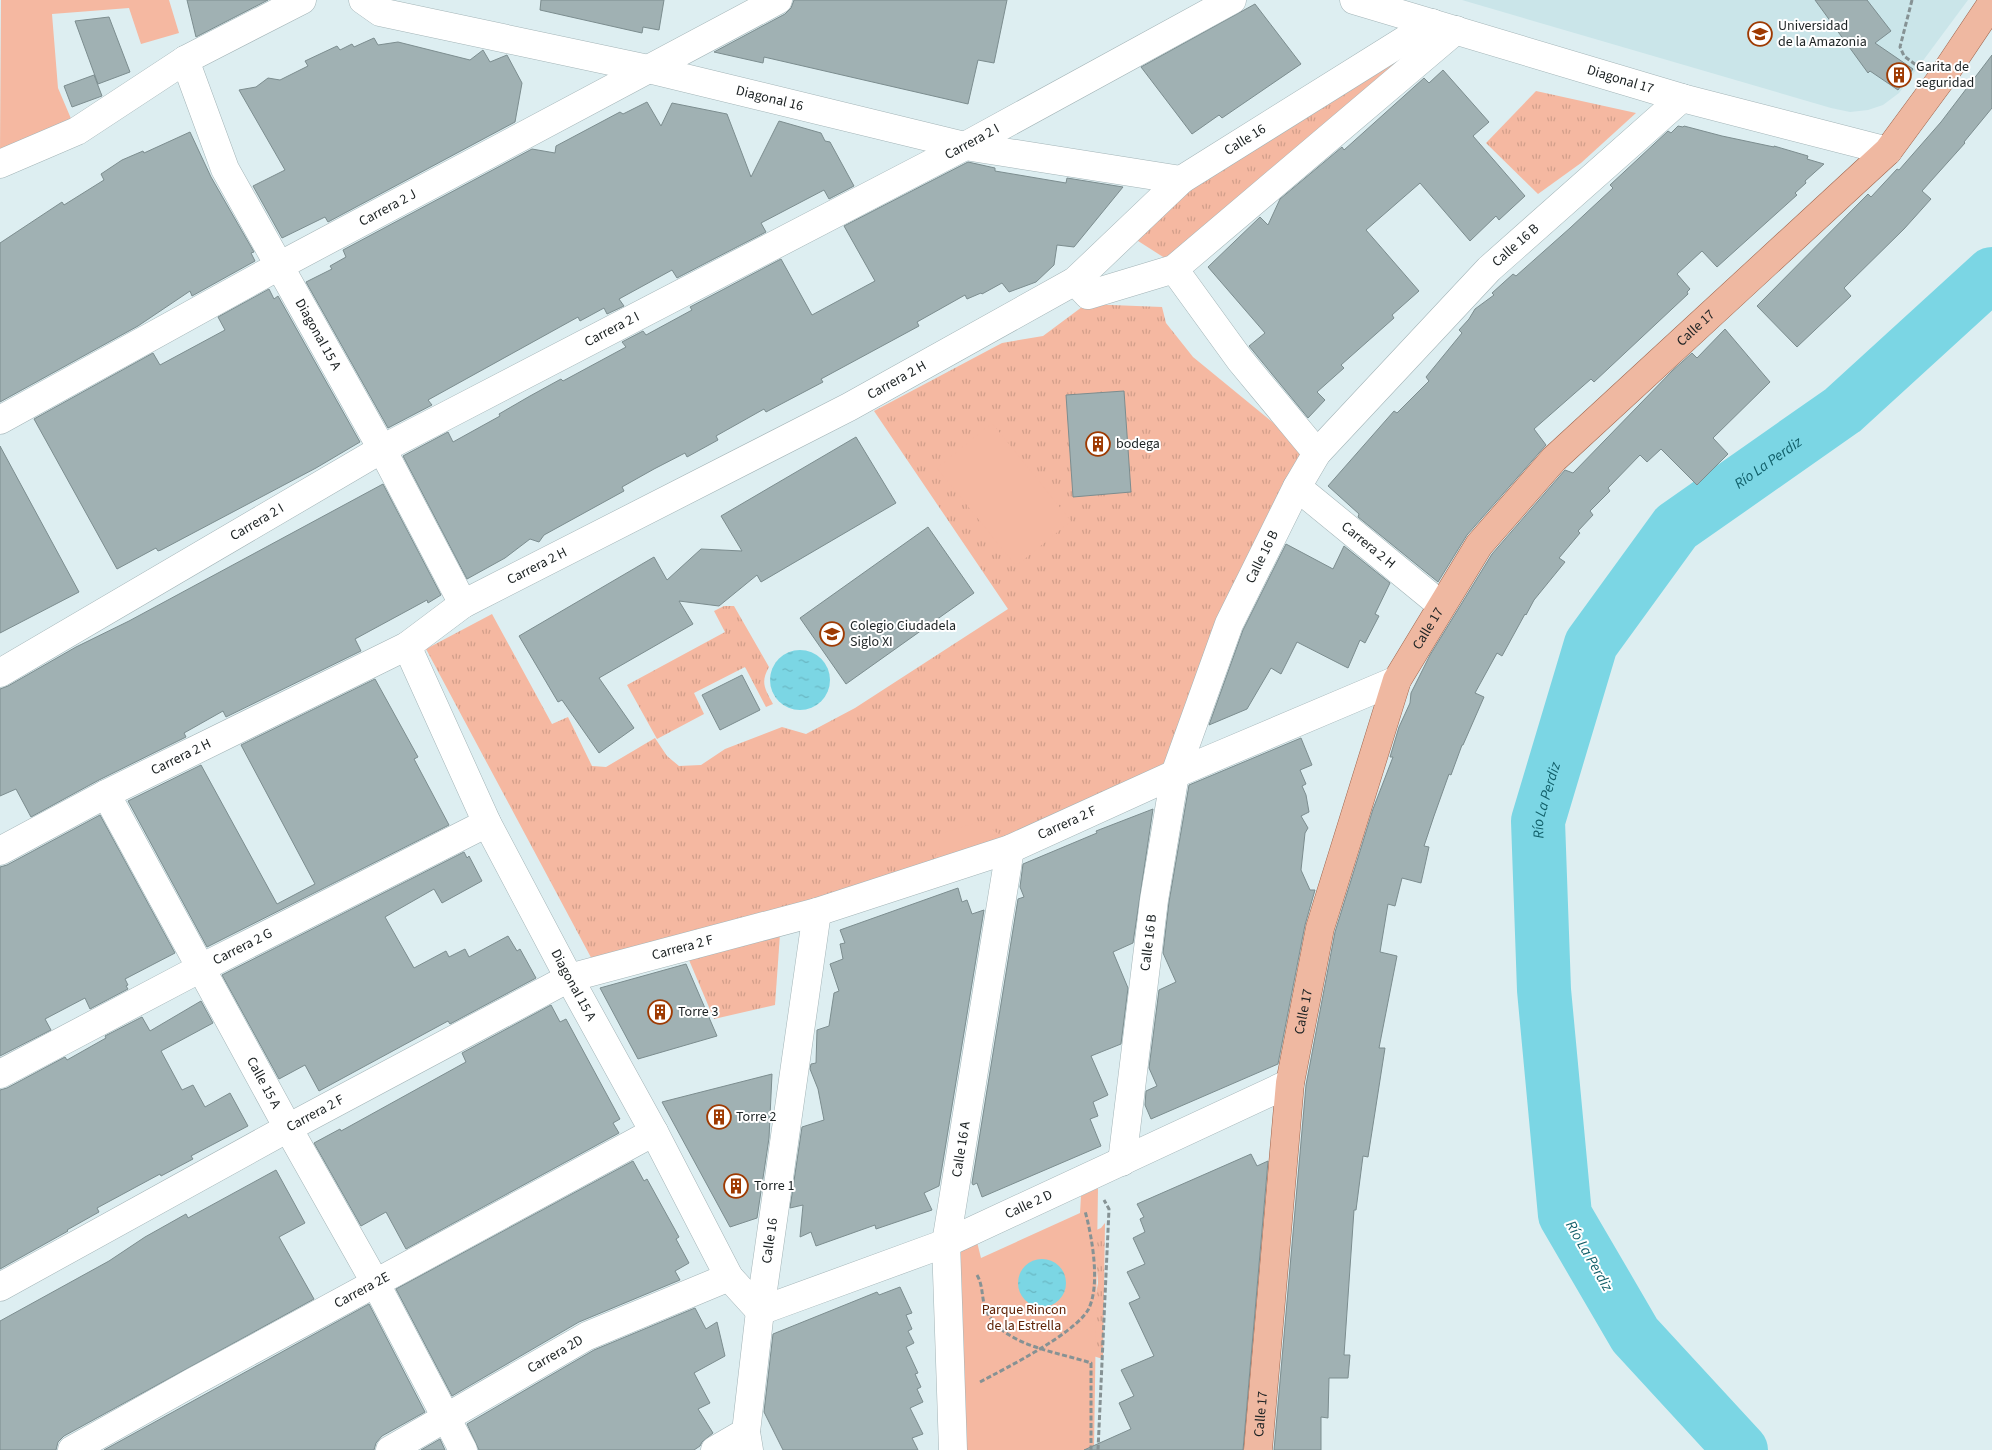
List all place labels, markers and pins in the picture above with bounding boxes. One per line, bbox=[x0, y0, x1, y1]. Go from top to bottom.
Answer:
place label: Universidad de la Amazonia bbox=[1778, 16, 1867, 52]
school or university icon: Universidad de la Amazonia bbox=[1747, 21, 1773, 47]
place label: Garita de seguridad bbox=[1916, 57, 1974, 93]
building icon: Garita de seguridad bbox=[1886, 62, 1912, 88]
building icon: bodega bbox=[1085, 431, 1111, 457]
place label: bodega bbox=[1116, 434, 1160, 454]
place label: Colegio Ciudadela Siglo XI bbox=[850, 616, 956, 652]
school or university icon: Colegio Ciudadela Siglo XI bbox=[819, 621, 845, 647]
building icon: Torre 3 bbox=[647, 999, 673, 1025]
place label: Torre 3 bbox=[678, 1002, 718, 1022]
building icon: Torre 2 bbox=[706, 1104, 732, 1130]
place label: Torre 2 bbox=[736, 1107, 776, 1127]
building icon: Torre 1 bbox=[723, 1173, 749, 1199]
place label: Torre 1 bbox=[754, 1176, 794, 1196]

